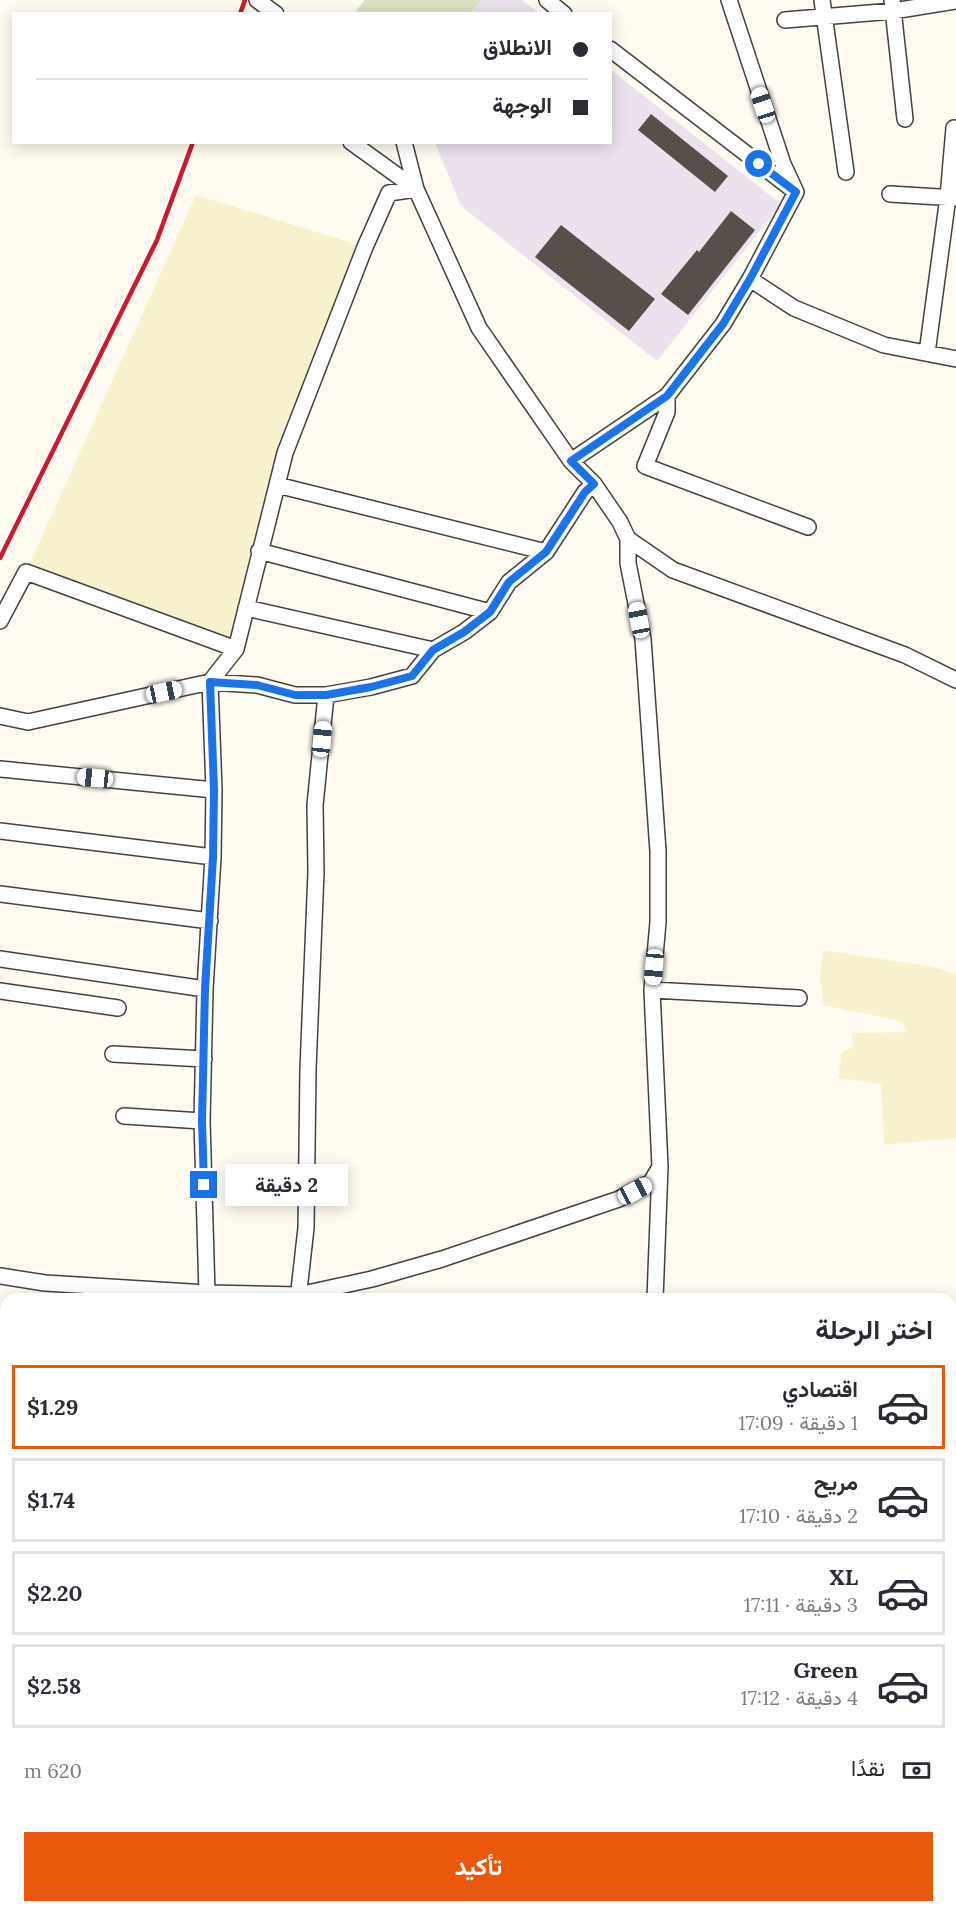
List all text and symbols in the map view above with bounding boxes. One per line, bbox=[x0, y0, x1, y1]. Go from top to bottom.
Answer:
text: الانطلاق bbox=[483, 33, 552, 61]
car bbox=[749, 85, 777, 125]
text: الوجهة bbox=[492, 91, 552, 119]
route start bbox=[745, 150, 772, 177]
car bbox=[627, 601, 651, 639]
car bbox=[145, 679, 183, 705]
car bbox=[311, 720, 333, 758]
car bbox=[76, 767, 114, 789]
car bbox=[643, 948, 665, 986]
callout: 2 دقيقة bbox=[225, 1164, 348, 1206]
route end bbox=[190, 1171, 217, 1198]
text: 2 دقيقة bbox=[255, 1172, 318, 1197]
car bbox=[615, 1175, 655, 1207]
text: اختر الرحلة bbox=[815, 1312, 933, 1346]
text: اقتصادي bbox=[782, 1375, 858, 1403]
icon: car bbox=[876, 1380, 930, 1434]
text: $1.29 bbox=[27, 1393, 78, 1421]
text: 1 دقيقة · 17:09 bbox=[738, 1410, 858, 1435]
text: مريح bbox=[814, 1468, 858, 1496]
icon: car bbox=[876, 1473, 930, 1527]
text: $1.74 bbox=[27, 1486, 75, 1514]
text: 2 دقيقة · 17:10 bbox=[739, 1503, 858, 1528]
text: XL bbox=[829, 1563, 858, 1591]
icon: car bbox=[876, 1566, 930, 1620]
text: $2.20 bbox=[27, 1579, 83, 1607]
text: 3 دقيقة · 17:11 bbox=[744, 1592, 858, 1617]
text: Green bbox=[793, 1656, 858, 1684]
icon: car bbox=[876, 1659, 930, 1713]
text: $2.58 bbox=[27, 1672, 81, 1700]
text: 4 دقيقة · 17:12 bbox=[741, 1685, 858, 1710]
text: نقدًا bbox=[851, 1754, 885, 1782]
icon: cash bbox=[900, 1754, 933, 1787]
text: 620 m bbox=[24, 1758, 82, 1783]
button: تأكيد bbox=[24, 1832, 933, 1901]

